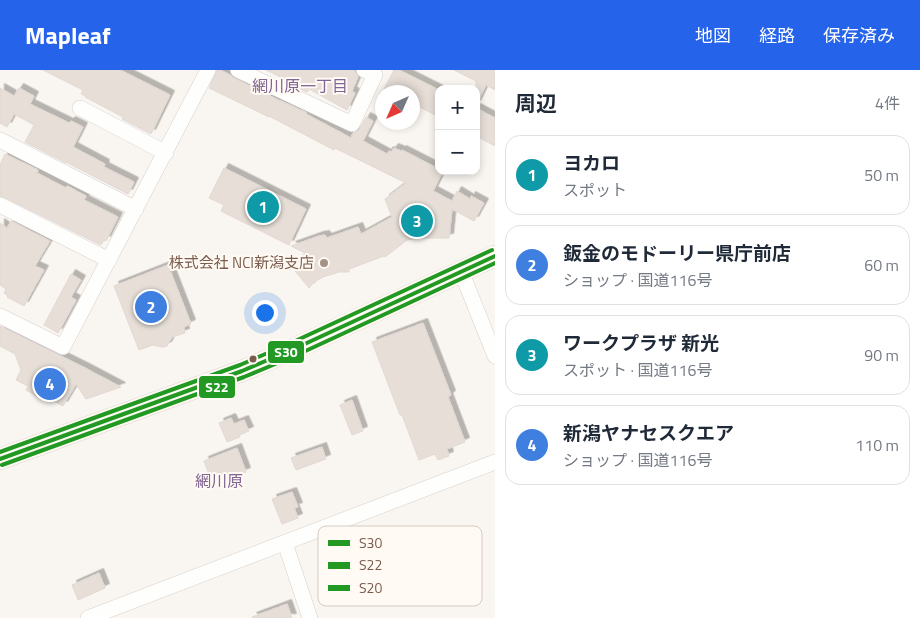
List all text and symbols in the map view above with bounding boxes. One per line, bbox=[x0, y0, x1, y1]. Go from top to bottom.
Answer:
text: Mapleaf bbox=[25, 17, 110, 53]
text: 地図 bbox=[695, 22, 731, 49]
text: 経路 bbox=[759, 22, 795, 49]
text: 保存済み bbox=[823, 22, 895, 49]
district label: 網川原一丁目 bbox=[252, 74, 348, 98]
north arrow bbox=[375, 85, 420, 130]
map controls bbox=[435, 85, 480, 175]
button: + bbox=[435, 85, 480, 130]
text: 周辺 bbox=[515, 87, 557, 119]
text: 4件 bbox=[875, 91, 900, 115]
button: − bbox=[435, 130, 480, 175]
text: ヨカロ bbox=[563, 148, 620, 177]
text: 1 bbox=[528, 163, 536, 187]
text: 50 m bbox=[864, 163, 899, 187]
text: スポット bbox=[563, 178, 627, 202]
pin: 1 bbox=[247, 188, 279, 226]
pin: 3 bbox=[401, 202, 433, 240]
text: 鈑金のモドーリー県庁前店 bbox=[563, 238, 791, 267]
place label: 株式会社 NCI新潟支店 bbox=[169, 251, 314, 274]
text: 2 bbox=[528, 253, 536, 277]
text: 60 m bbox=[864, 253, 899, 277]
marker: 株式会社 NCI新潟支店 bbox=[318, 257, 330, 269]
text: ショップ · 国道116号 bbox=[563, 268, 712, 292]
pin: 2 bbox=[135, 288, 167, 326]
your location bbox=[252, 300, 278, 326]
text: ワークプラザ 新光 bbox=[563, 328, 719, 357]
line badge: S30 bbox=[267, 340, 305, 364]
text: S30 bbox=[274, 341, 298, 362]
text: 3 bbox=[528, 343, 536, 367]
text: 90 m bbox=[864, 343, 899, 367]
unlabelled marker bbox=[248, 354, 258, 364]
text: スポット · 国道116号 bbox=[563, 358, 712, 382]
pin: 4 bbox=[34, 365, 66, 403]
line badge: S22 bbox=[198, 375, 236, 399]
text: S22 bbox=[205, 376, 229, 397]
text: 新潟ヤナセスクエア bbox=[563, 418, 734, 447]
text: 4 bbox=[528, 433, 536, 457]
text: 110 m bbox=[855, 433, 899, 457]
text: ショップ · 国道116号 bbox=[563, 448, 712, 472]
district label: 網川原 bbox=[195, 469, 243, 493]
legend bbox=[318, 526, 482, 606]
text: S30 bbox=[359, 532, 382, 553]
text: S22 bbox=[359, 554, 382, 575]
text: S20 bbox=[359, 577, 382, 598]

